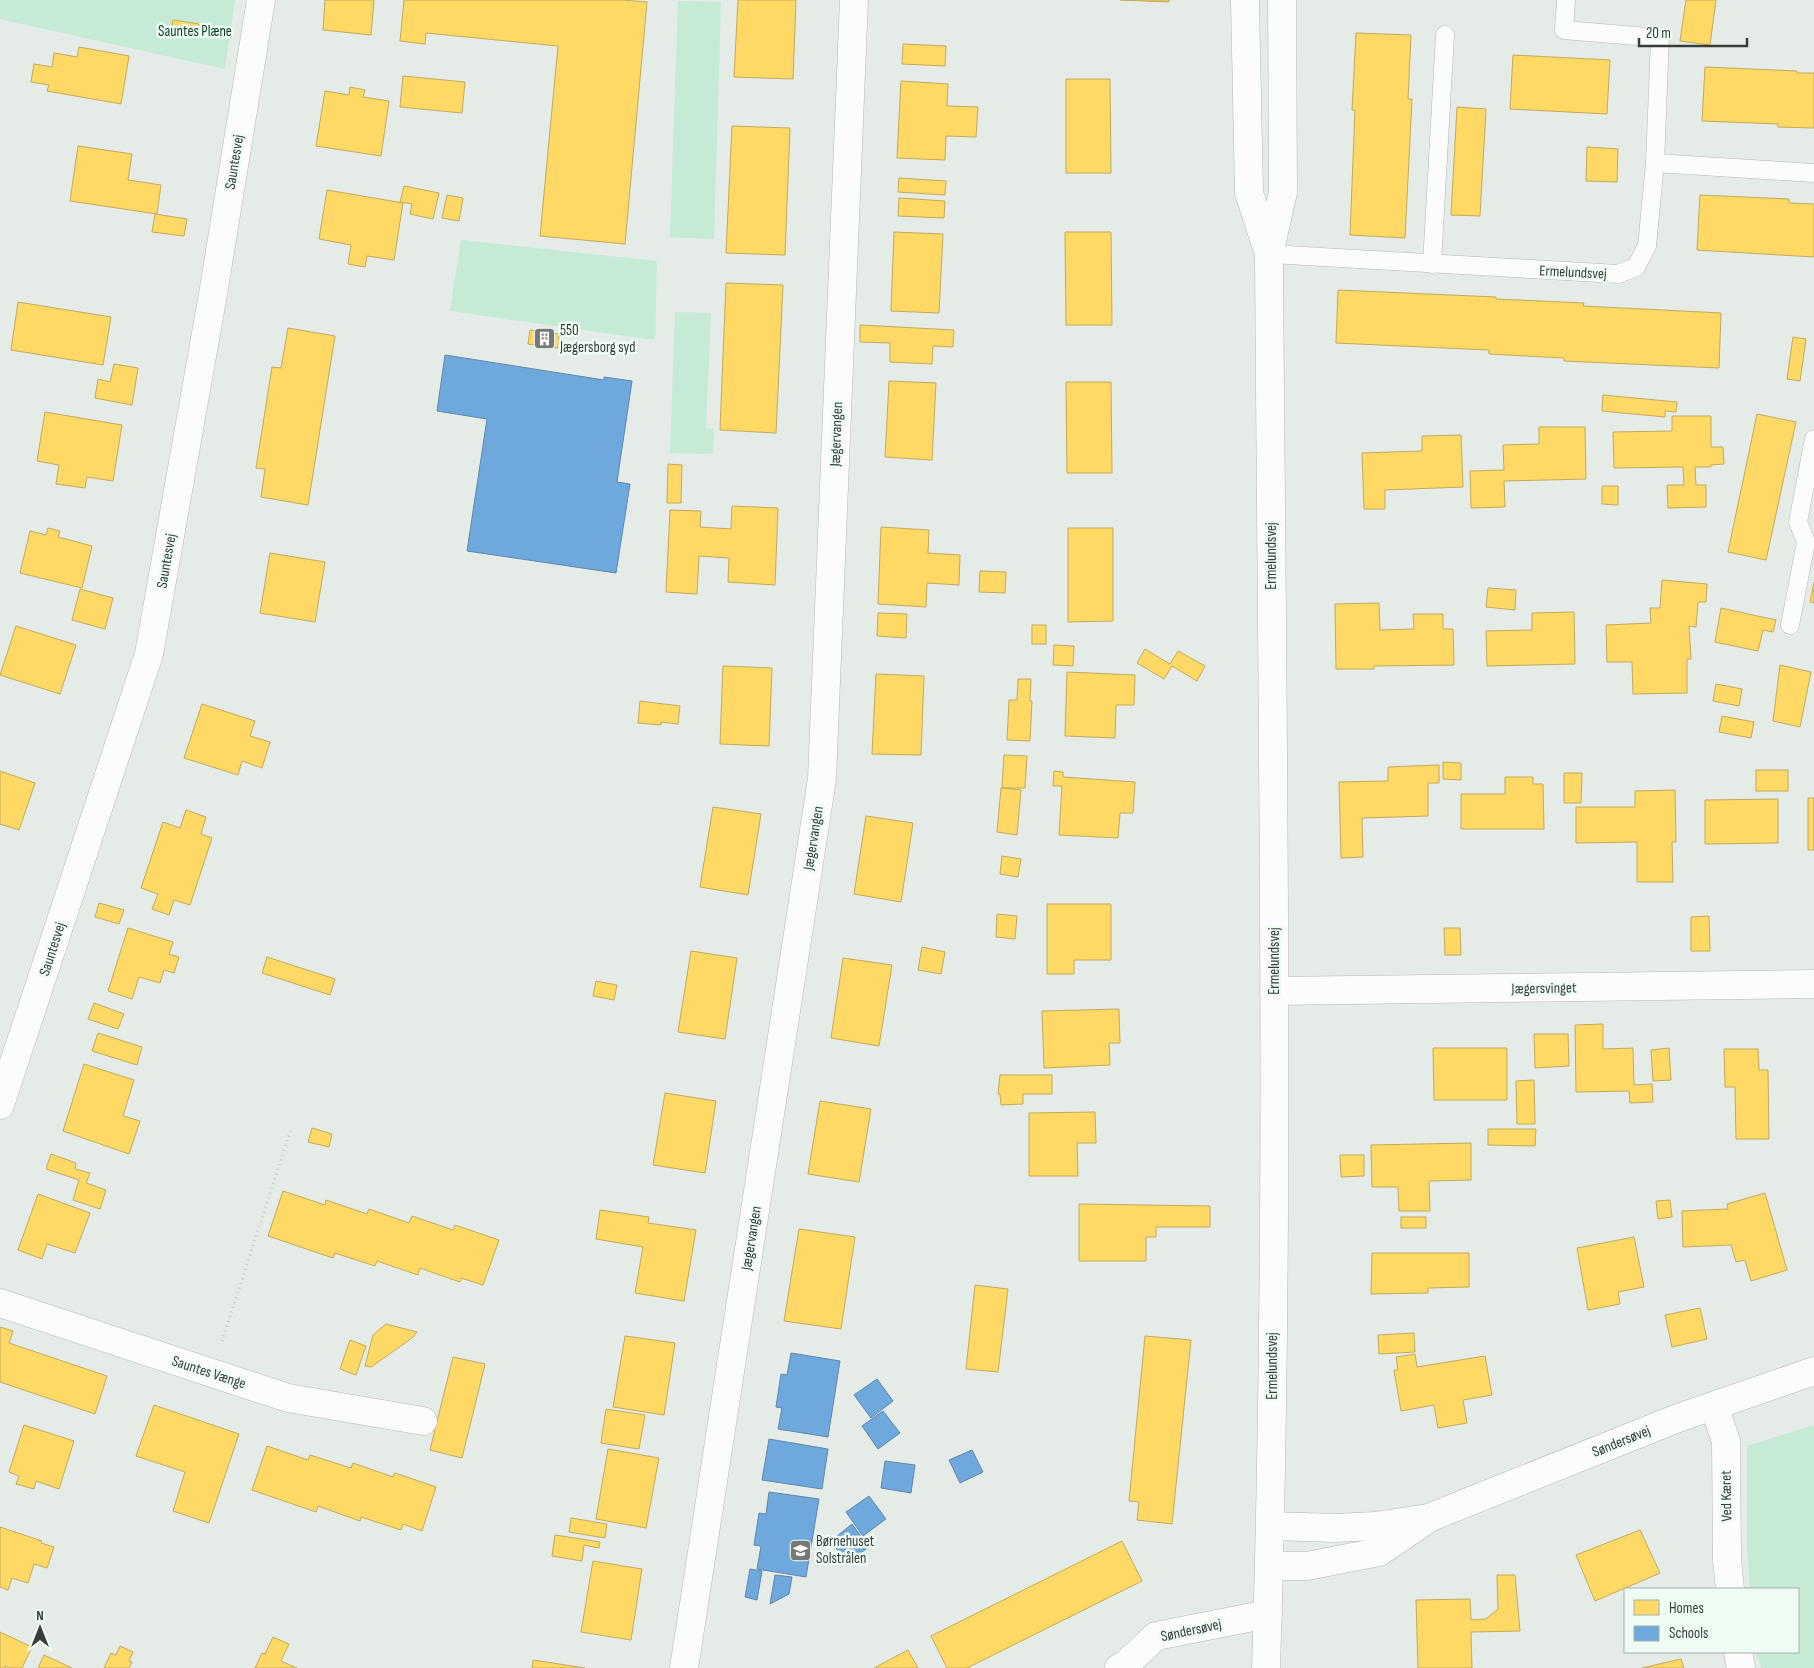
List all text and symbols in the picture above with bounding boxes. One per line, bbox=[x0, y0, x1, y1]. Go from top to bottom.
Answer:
scale bar bbox=[1639, 15, 1746, 47]
park label: Sauntes Plæne bbox=[158, 22, 232, 41]
text: 20 m bbox=[1646, 24, 1671, 43]
street label: Sauntesvej bbox=[221, 133, 248, 191]
street label: Ermelundsvej bbox=[1539, 261, 1608, 284]
place label: 550 Jægersborg syd bbox=[559, 321, 635, 357]
building icon: 550 Jægersborg syd bbox=[532, 327, 556, 351]
street label: Jægervangen bbox=[826, 401, 847, 468]
street label: Ermelundsvej bbox=[1262, 522, 1281, 590]
street label: Sauntesvej bbox=[152, 532, 181, 590]
street label: Jægervangen bbox=[799, 805, 828, 872]
street label: Sauntesvej bbox=[35, 920, 70, 978]
street label: Ermelundsvej bbox=[1265, 927, 1284, 995]
street label: Jægersvinget bbox=[1510, 978, 1577, 999]
street label: Jægervangen bbox=[737, 1205, 766, 1272]
street label: Ermelundsvej bbox=[1263, 1332, 1282, 1400]
street label: Sauntes Vænge bbox=[169, 1352, 248, 1393]
street label: Søndersøvej bbox=[1589, 1421, 1653, 1462]
street label: Ved Kæret bbox=[1717, 1470, 1736, 1522]
place label: Børnehuset Solstrålen bbox=[816, 1532, 875, 1568]
school or university icon: Børnehuset Solstrålen bbox=[788, 1538, 812, 1562]
legend bbox=[1624, 1588, 1799, 1653]
text: Homes bbox=[1669, 1599, 1704, 1618]
north arrow bbox=[15, 1603, 65, 1653]
text: N bbox=[36, 1607, 44, 1624]
street label: Søndersøvej bbox=[1159, 1615, 1223, 1646]
text: Schools bbox=[1669, 1624, 1708, 1643]

